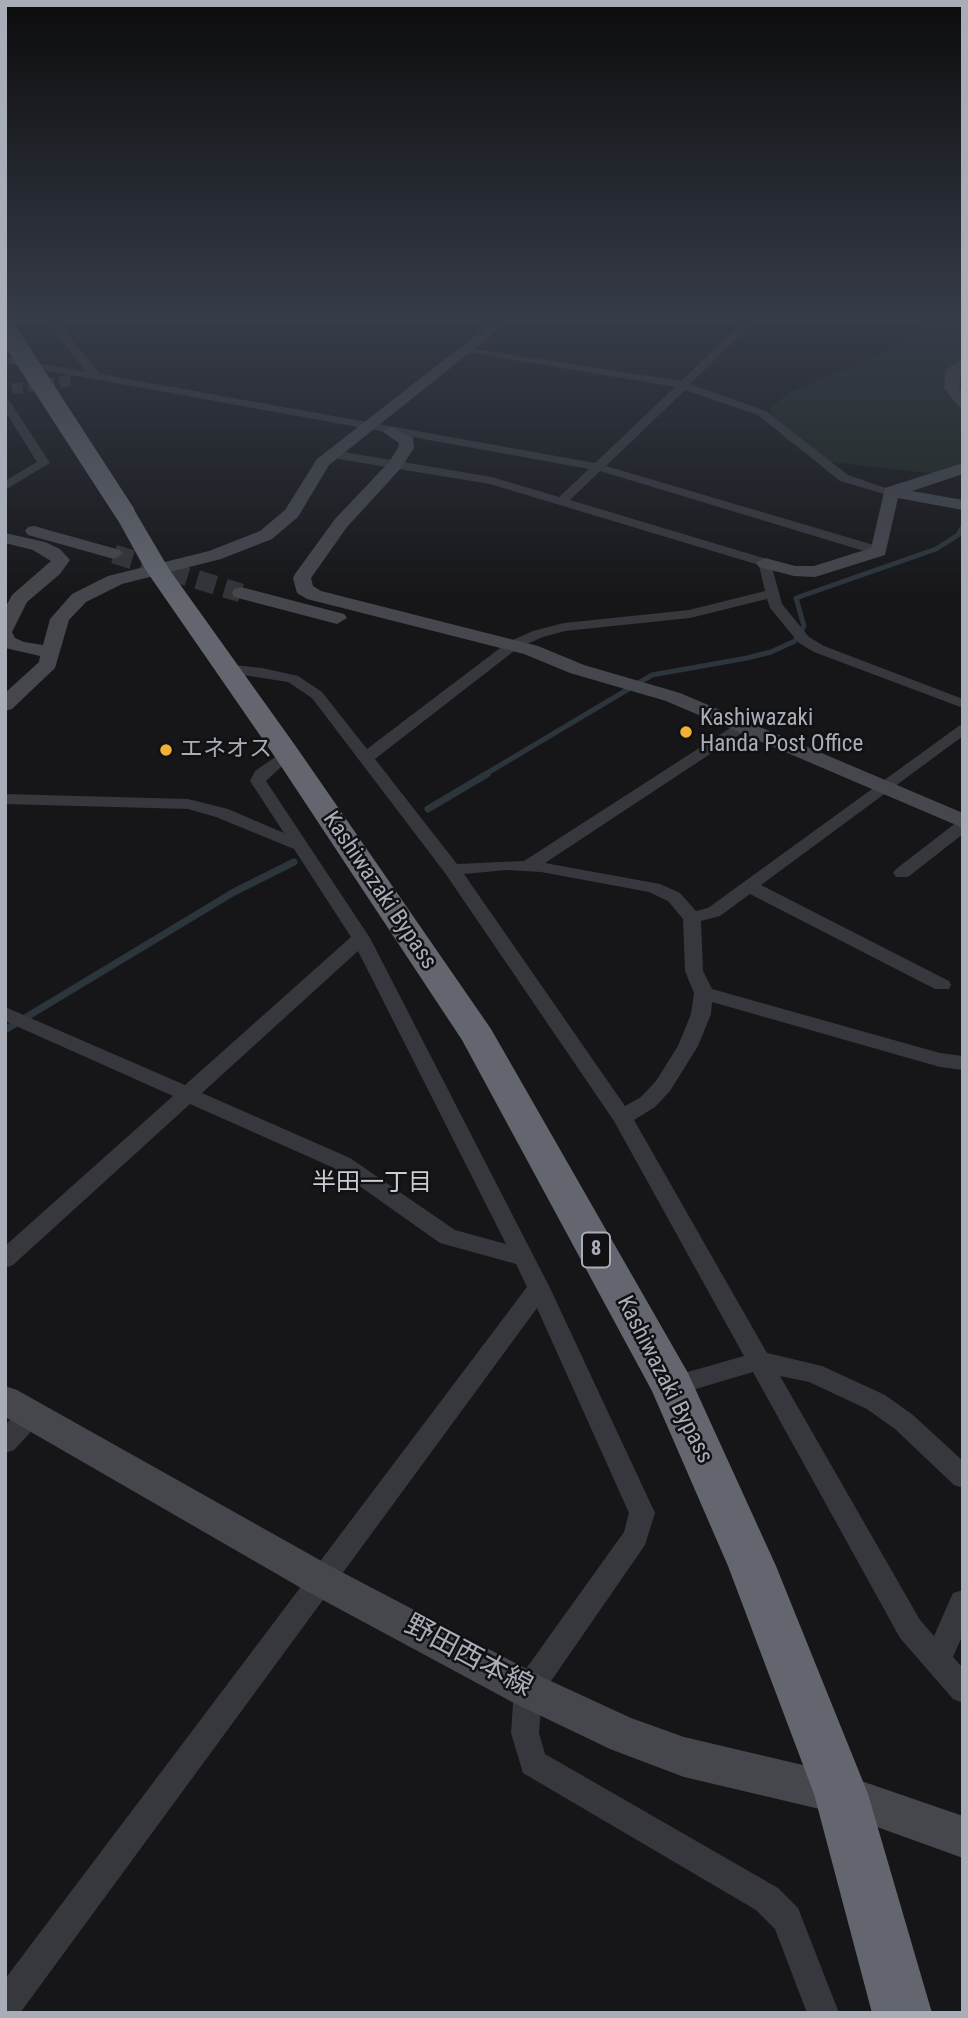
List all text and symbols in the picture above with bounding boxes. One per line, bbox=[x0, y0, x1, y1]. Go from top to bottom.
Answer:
place label: Kashiwazaki Handa Post Office bbox=[700, 705, 863, 759]
marker: Kashiwazaki Handa Post Office bbox=[678, 724, 694, 740]
place label: エネオス bbox=[180, 736, 272, 764]
marker: エネオス bbox=[158, 742, 174, 758]
street label: Kashiwazaki Bypass bbox=[316, 807, 442, 975]
district label: 半田一丁目 bbox=[312, 1170, 432, 1198]
road number: 8 bbox=[582, 1232, 610, 1268]
street label: Kashiwazaki Bypass bbox=[610, 1292, 718, 1468]
street label: 野田西本線 bbox=[398, 1609, 538, 1705]

